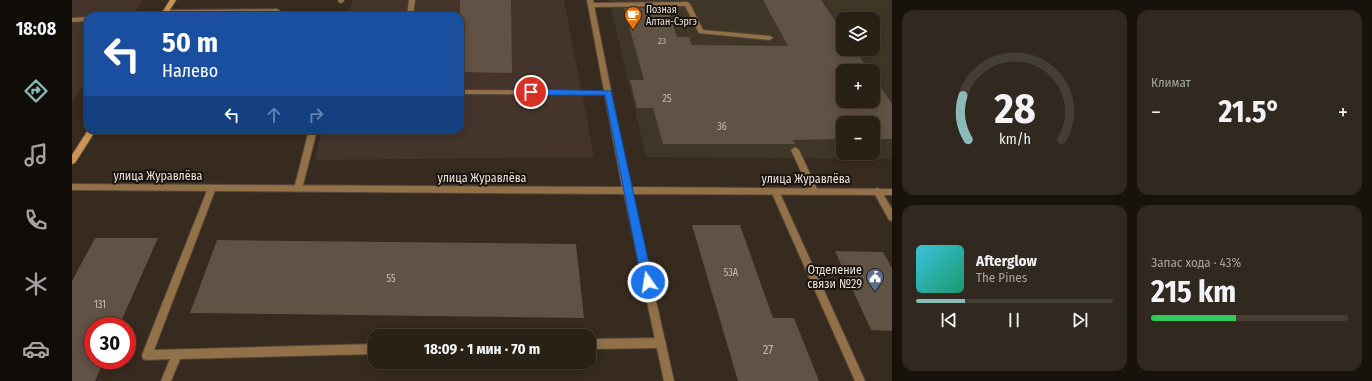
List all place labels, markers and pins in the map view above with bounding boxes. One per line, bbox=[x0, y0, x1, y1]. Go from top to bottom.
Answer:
place label: Позная Алтан-Сэргэ bbox=[646, 4, 697, 28]
cafe icon: Позная Алтан-Сэргэ bbox=[623, 5, 643, 30]
pin bbox=[514, 75, 548, 109]
place label: Отделение связи №29 bbox=[807, 263, 862, 291]
public building icon: Отделение связи №29 bbox=[865, 267, 885, 292]

